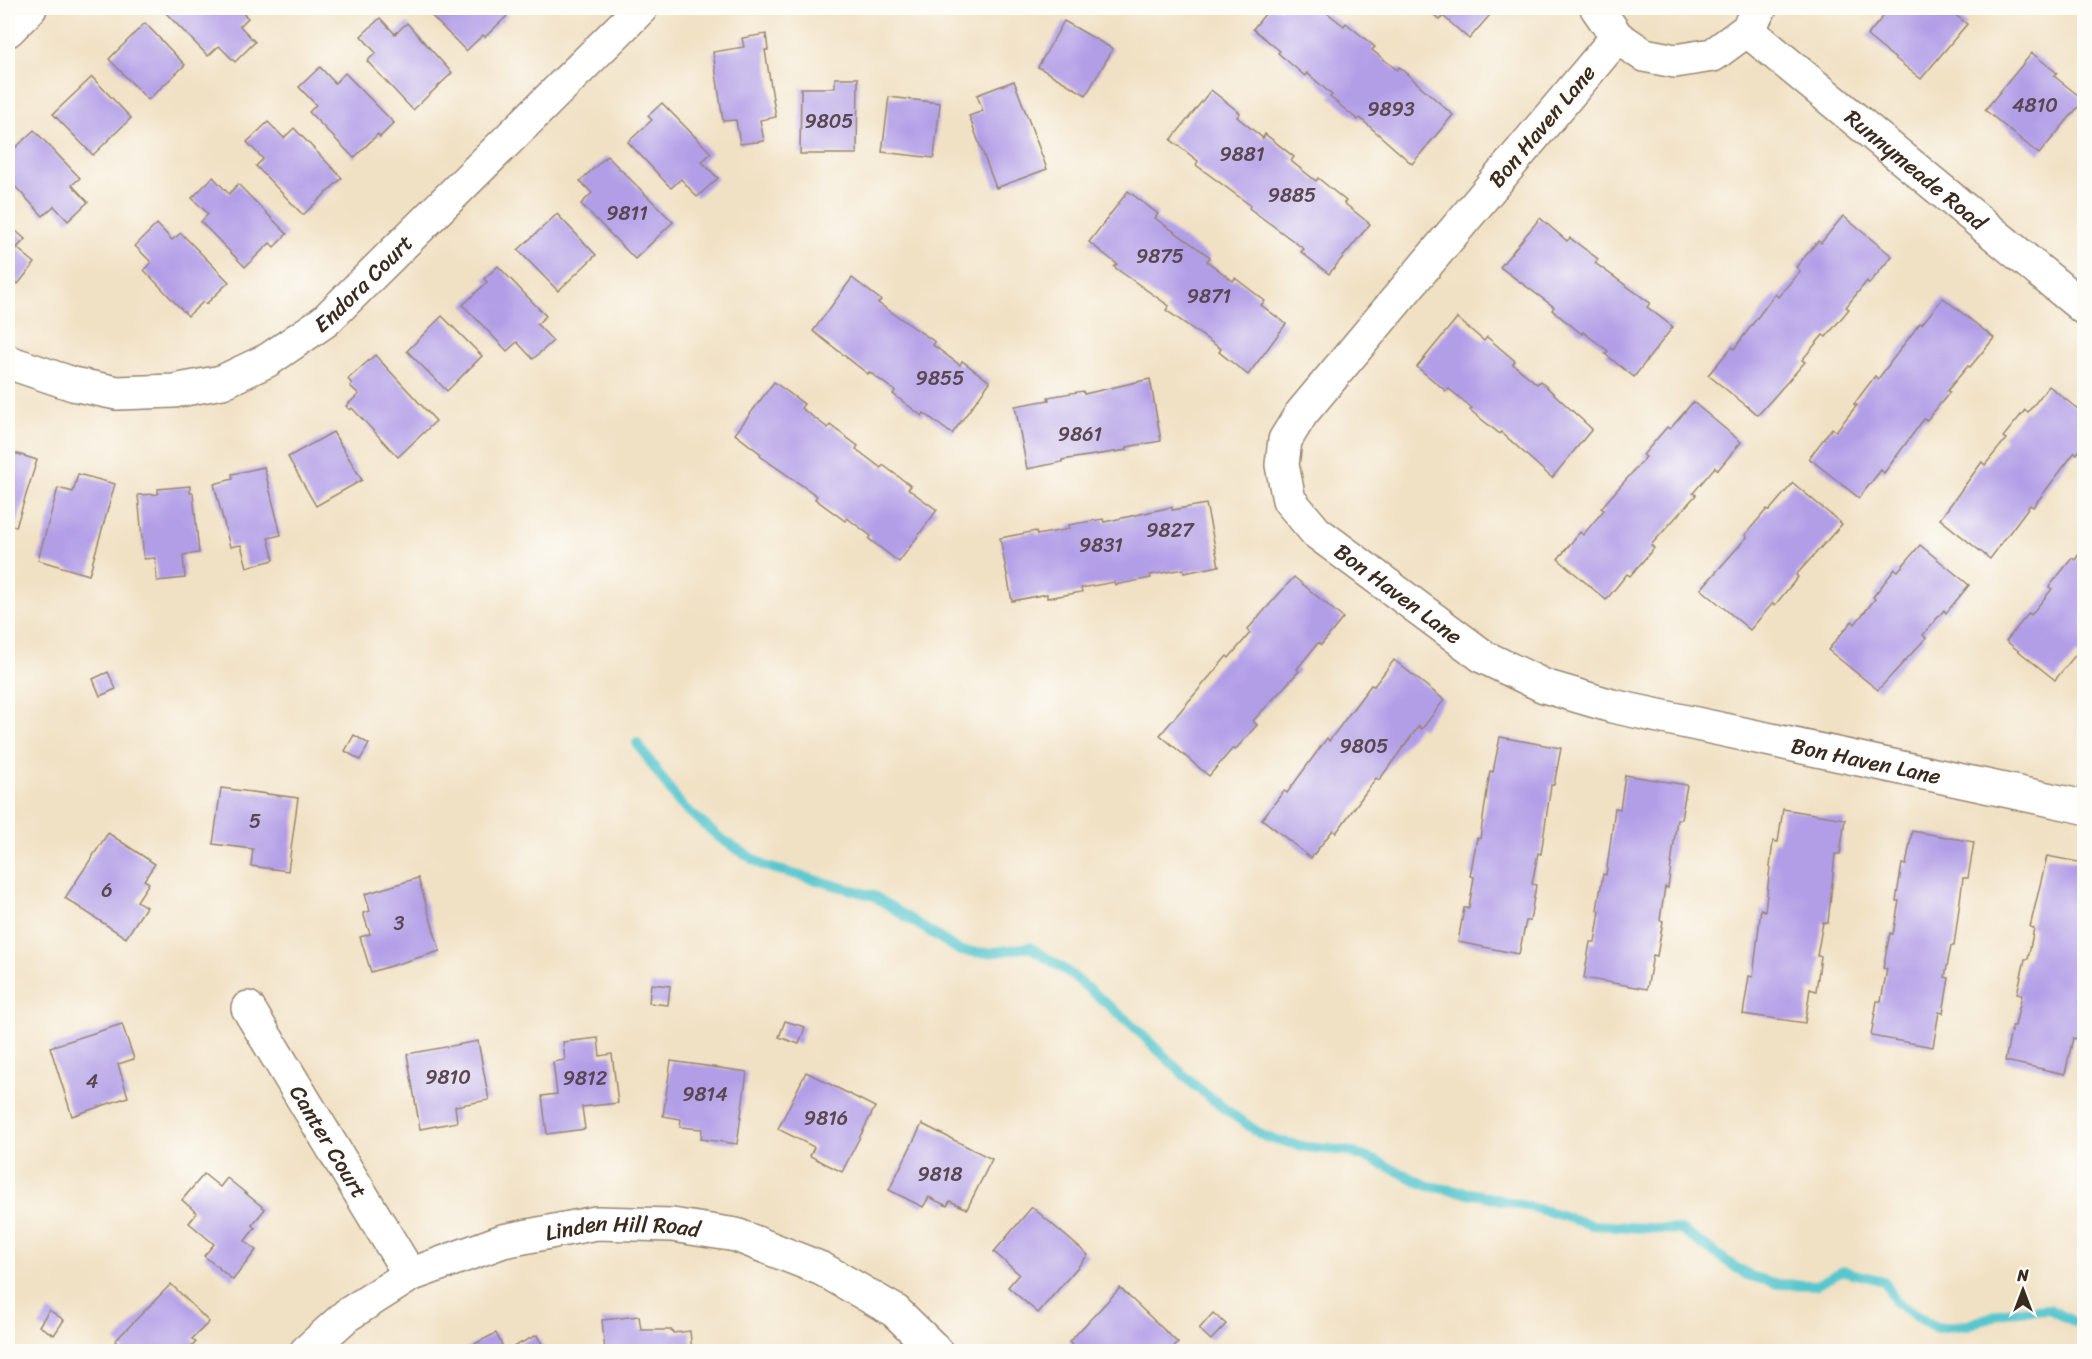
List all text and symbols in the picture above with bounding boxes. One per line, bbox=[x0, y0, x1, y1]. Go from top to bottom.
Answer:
street label: Bon Haven Lane bbox=[1478, 55, 1606, 197]
house number: 4810 bbox=[2012, 88, 2058, 123]
house number: 9893 bbox=[1367, 92, 1415, 127]
street label: Runnymeade Road bbox=[1836, 99, 1997, 241]
house number: 9805 bbox=[804, 104, 854, 139]
house number: 9881 bbox=[1220, 137, 1264, 172]
house number: 9885 bbox=[1268, 178, 1316, 213]
house number: 9811 bbox=[606, 196, 648, 231]
street label: Endora Court bbox=[305, 224, 422, 343]
house number: 9875 bbox=[1136, 239, 1184, 274]
house number: 9871 bbox=[1187, 279, 1231, 314]
house number: 9855 bbox=[916, 361, 964, 396]
house number: 9861 bbox=[1058, 417, 1102, 452]
house number: 9827 bbox=[1146, 513, 1195, 548]
house number: 9831 bbox=[1079, 528, 1123, 563]
street label: Bon Haven Lane bbox=[1326, 532, 1471, 654]
street label: Bon Haven Lane bbox=[1788, 725, 1945, 795]
house number: 9805 bbox=[1339, 729, 1389, 764]
house number: 5 bbox=[249, 804, 261, 839]
house number: 6 bbox=[101, 873, 113, 908]
house number: 3 bbox=[394, 906, 405, 941]
house number: 9810 bbox=[425, 1060, 471, 1095]
house number: 9812 bbox=[563, 1061, 608, 1096]
house number: 4 bbox=[86, 1064, 98, 1099]
street label: Canter Court bbox=[279, 1077, 379, 1206]
house number: 9814 bbox=[682, 1077, 728, 1112]
house number: 9816 bbox=[804, 1101, 848, 1136]
house number: 9818 bbox=[918, 1157, 962, 1192]
street label: Linden Hill Road bbox=[542, 1203, 704, 1252]
north arrow bbox=[1993, 1260, 2053, 1320]
text: N bbox=[2016, 1261, 2029, 1290]

